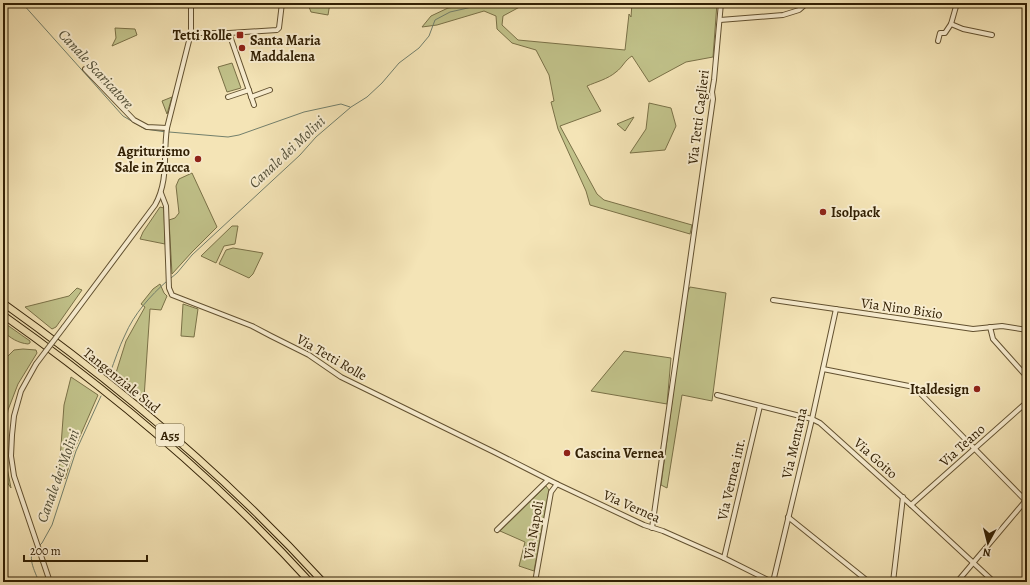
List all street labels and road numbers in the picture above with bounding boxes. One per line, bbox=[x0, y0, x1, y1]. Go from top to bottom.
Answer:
street label: Via Tetti Caglieri bbox=[683, 68, 714, 167]
street label: Via Nino Bixio bbox=[859, 293, 944, 324]
street label: Via Tetti Rolle bbox=[292, 329, 370, 385]
street label: Tangenziale Sud bbox=[79, 343, 165, 418]
street label: Via Mentana bbox=[777, 405, 812, 481]
street label: Via Teano bbox=[935, 420, 989, 472]
road number: A55 bbox=[156, 424, 184, 446]
street label: Via Goito bbox=[849, 433, 902, 483]
street label: Via Vernea int. bbox=[713, 436, 750, 523]
street label: Via Vernea bbox=[599, 485, 664, 528]
street label: Via Napoli bbox=[519, 499, 548, 562]

